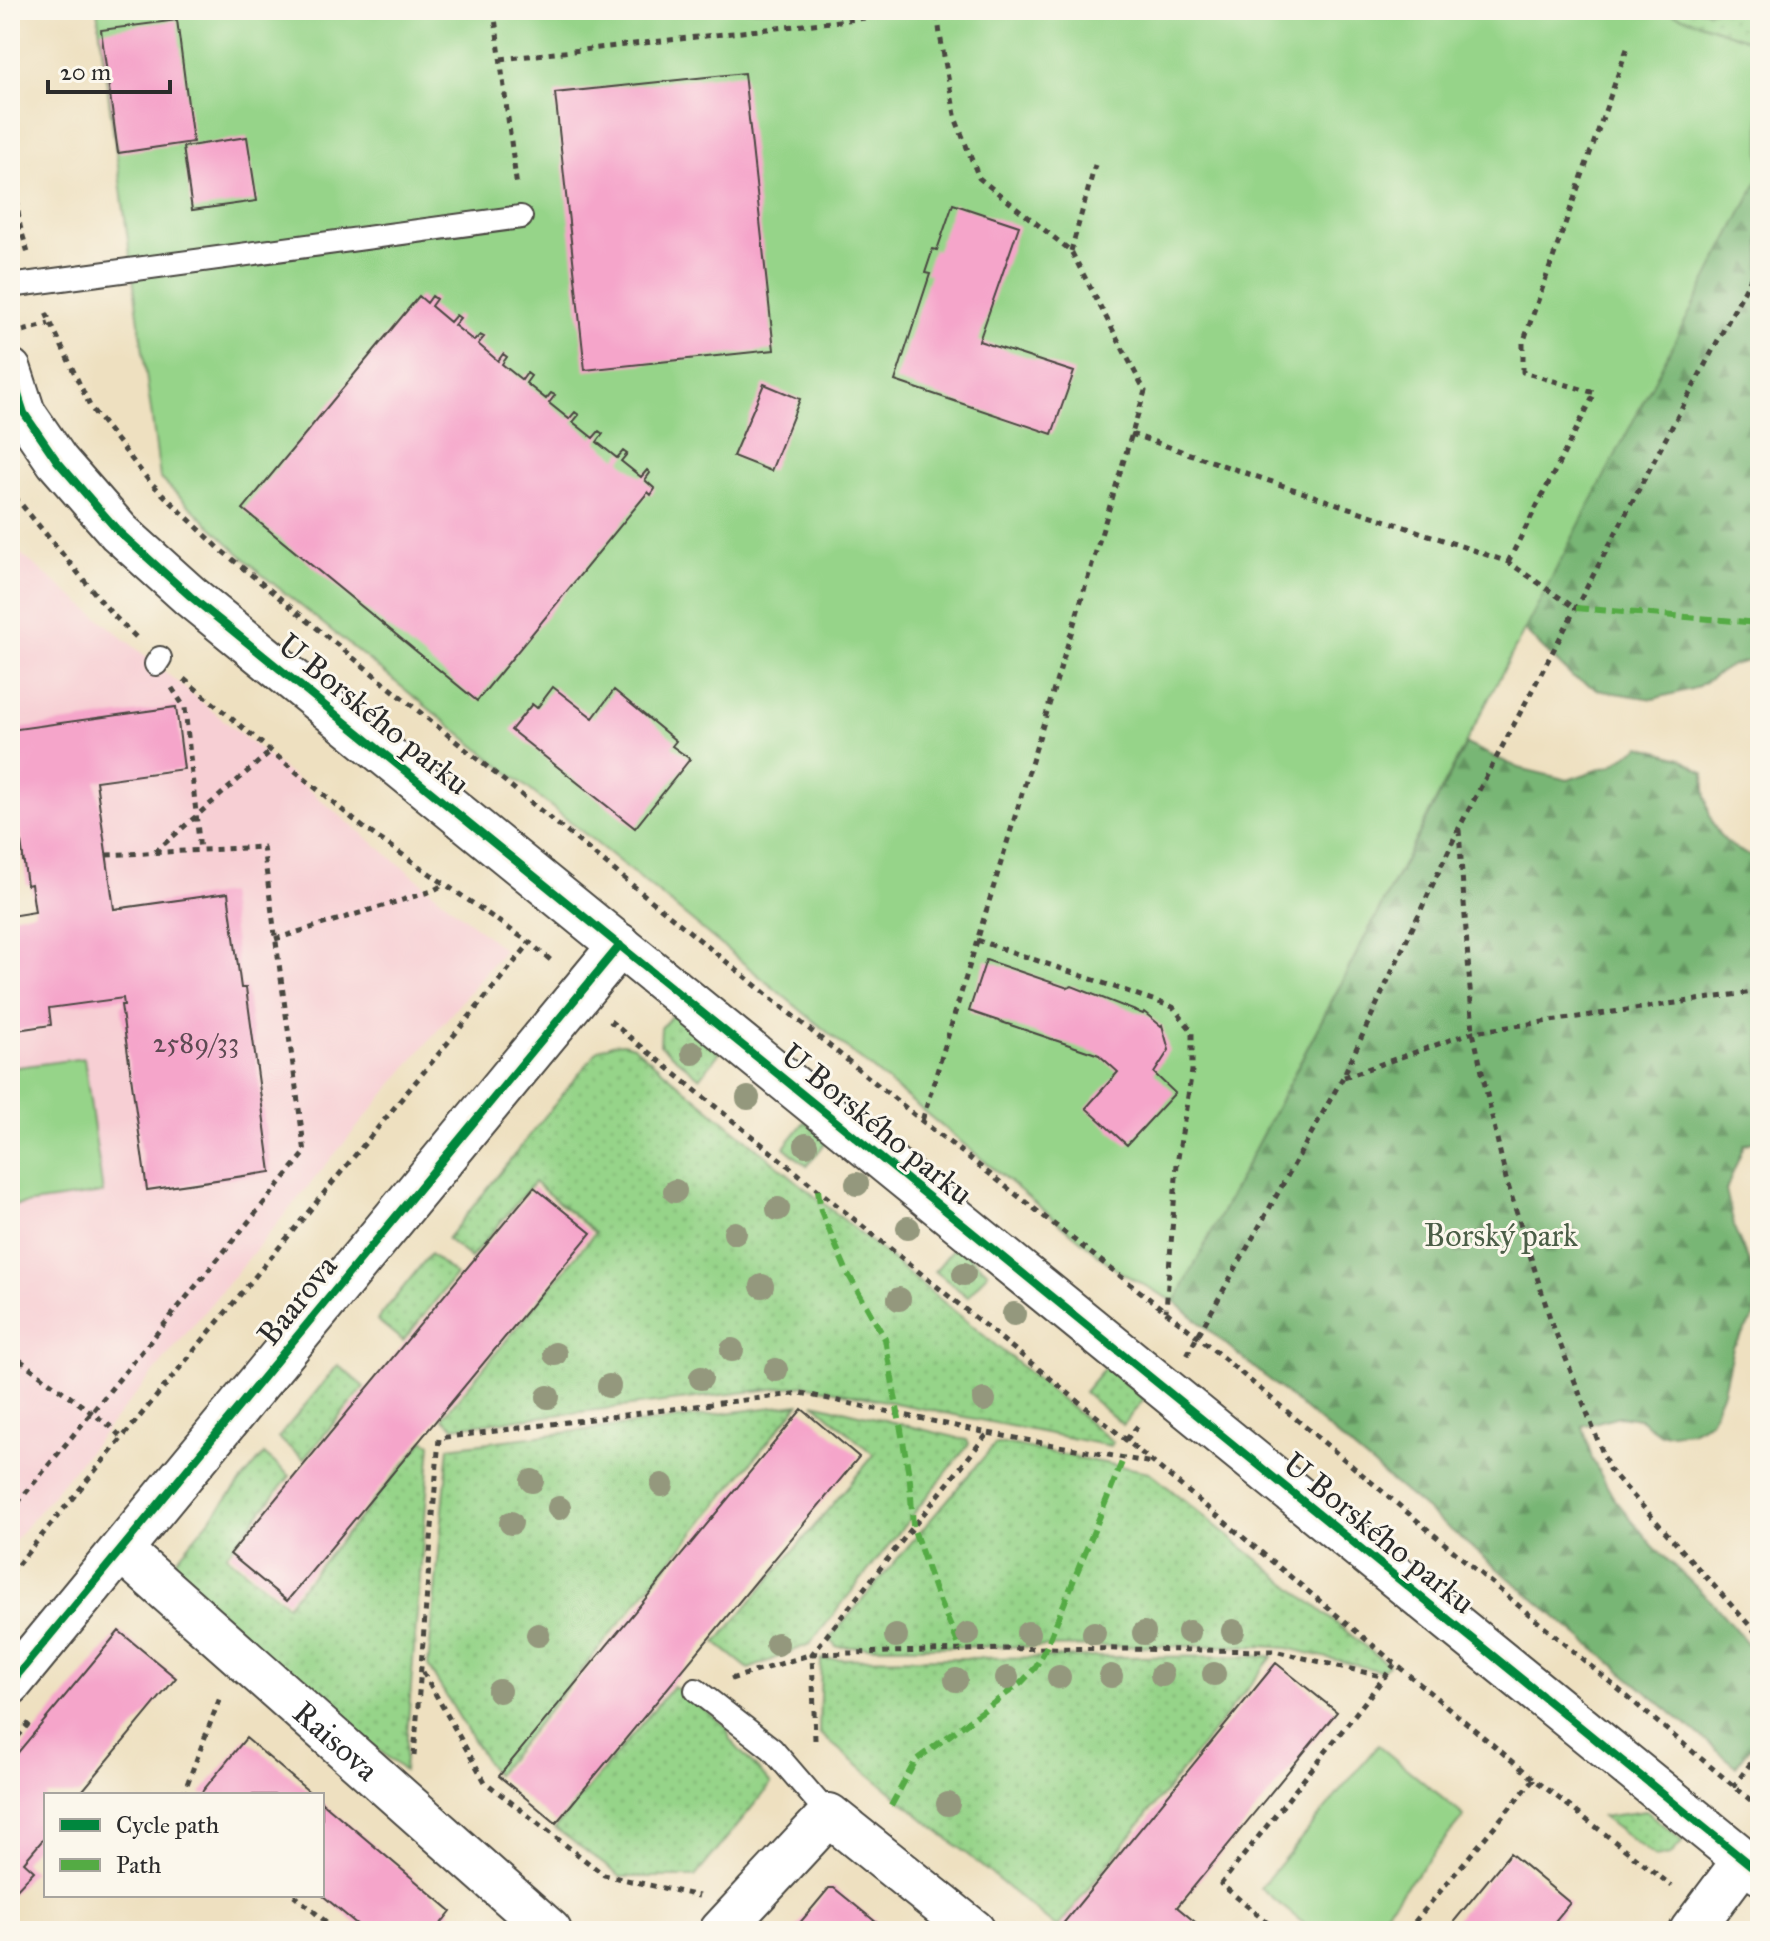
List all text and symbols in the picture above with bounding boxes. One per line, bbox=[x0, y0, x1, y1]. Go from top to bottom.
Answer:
scale bar bbox=[48, 44, 170, 94]
text: 20 m bbox=[60, 57, 111, 87]
street label: U Borského parku bbox=[270, 625, 477, 804]
house number: 2589/33 bbox=[153, 1025, 239, 1060]
street label: U Borského parku bbox=[773, 1035, 980, 1214]
park label: Borský park bbox=[1424, 1216, 1578, 1255]
street label: Baarova bbox=[249, 1247, 346, 1353]
street label: U Borského parku bbox=[1275, 1444, 1482, 1623]
street label: Raisova bbox=[285, 1693, 387, 1790]
legend bbox=[44, 1793, 324, 1897]
text: Cycle path bbox=[116, 1810, 219, 1840]
text: Path bbox=[116, 1850, 161, 1880]

